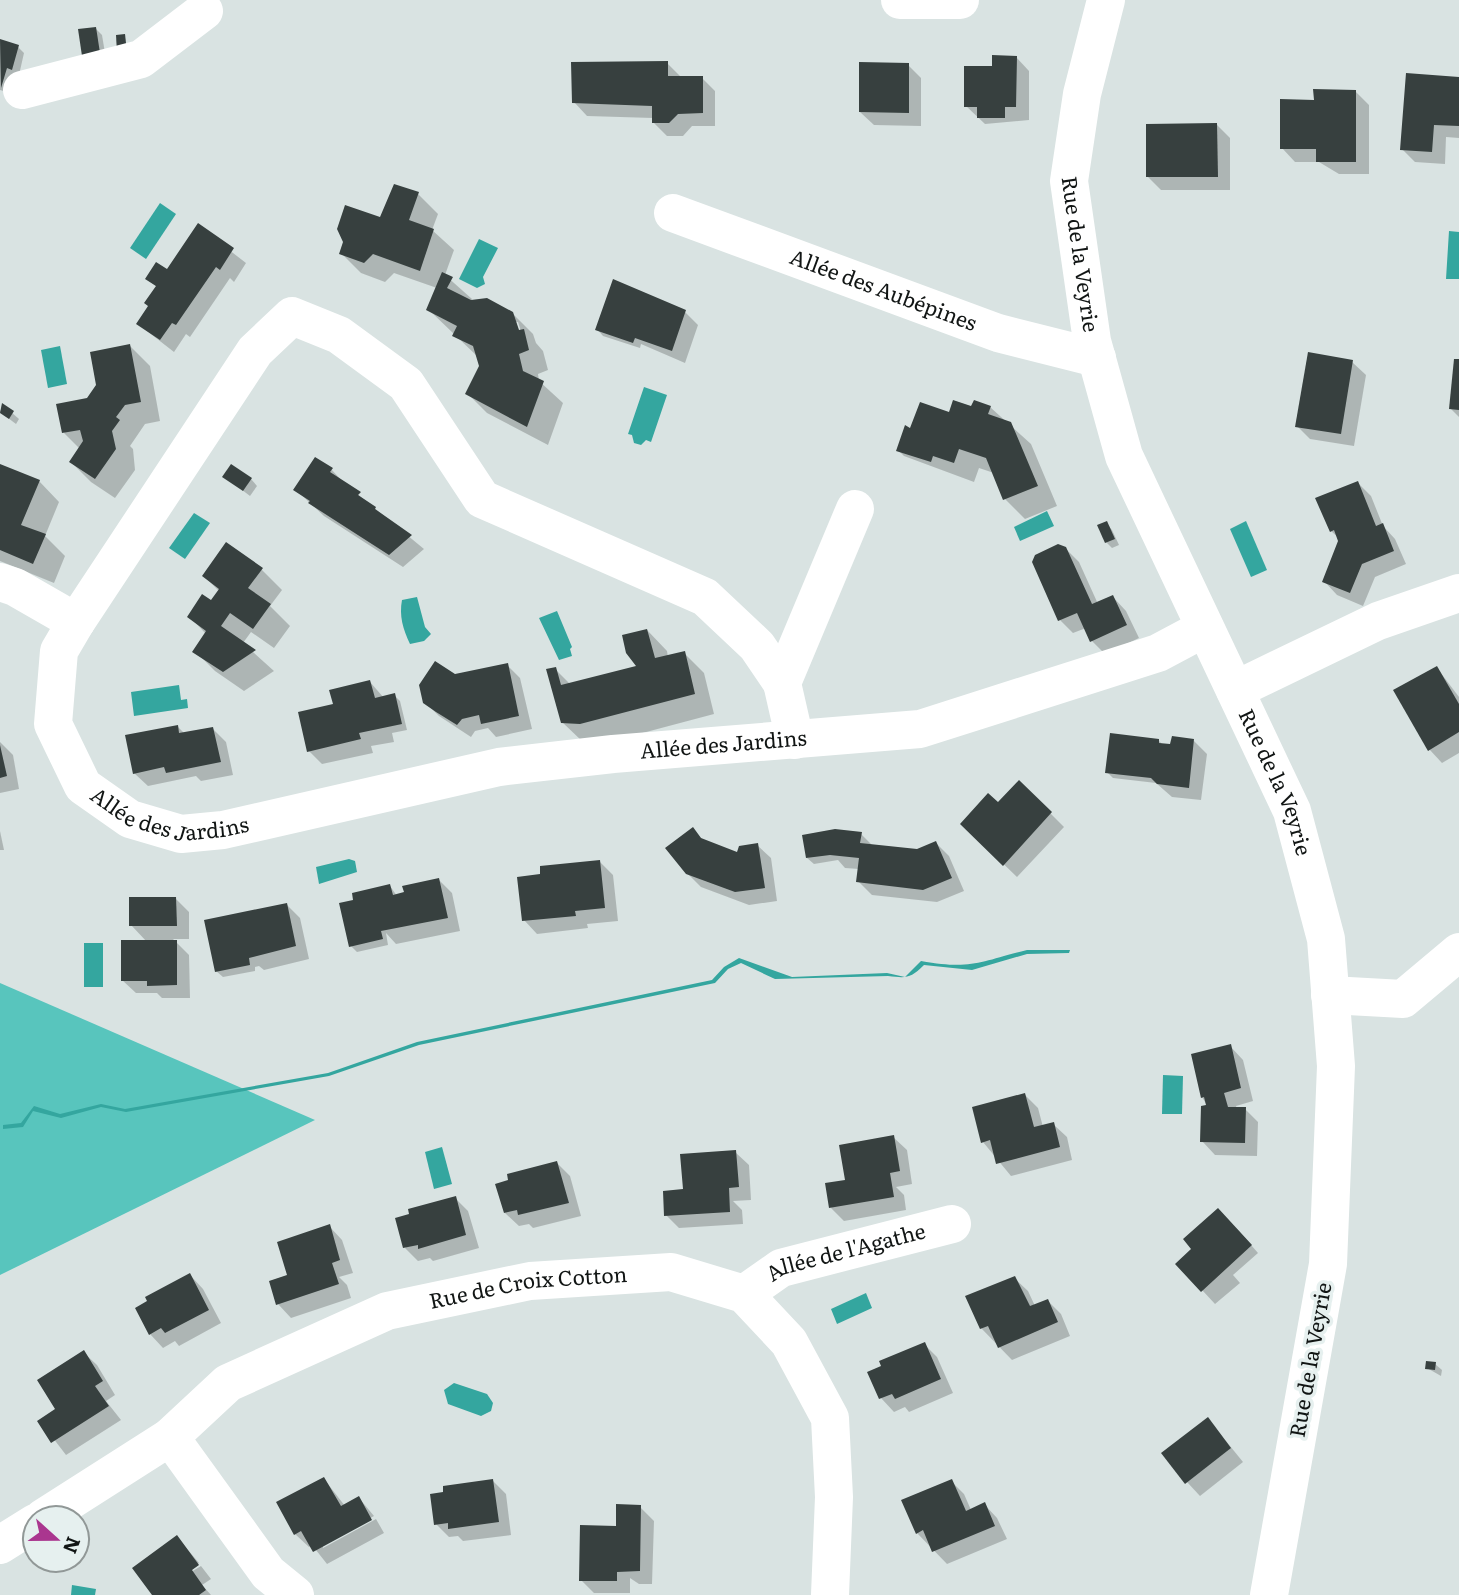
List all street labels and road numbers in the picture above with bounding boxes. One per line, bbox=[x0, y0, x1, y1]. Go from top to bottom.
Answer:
street label: Rue de la Veyrie bbox=[1055, 174, 1109, 334]
street label: Allée des Aubépines bbox=[786, 240, 982, 337]
street label: Rue de la Veyrie bbox=[1233, 703, 1321, 859]
street label: Allée des Jardins bbox=[639, 720, 808, 765]
street label: Allée des Jardins bbox=[85, 778, 251, 848]
street label: Allée de l'Agathe bbox=[758, 1213, 928, 1287]
street label: Rue de Croix Cotton bbox=[426, 1257, 628, 1315]
street label: Rue de la Veyrie bbox=[1280, 1280, 1337, 1440]

